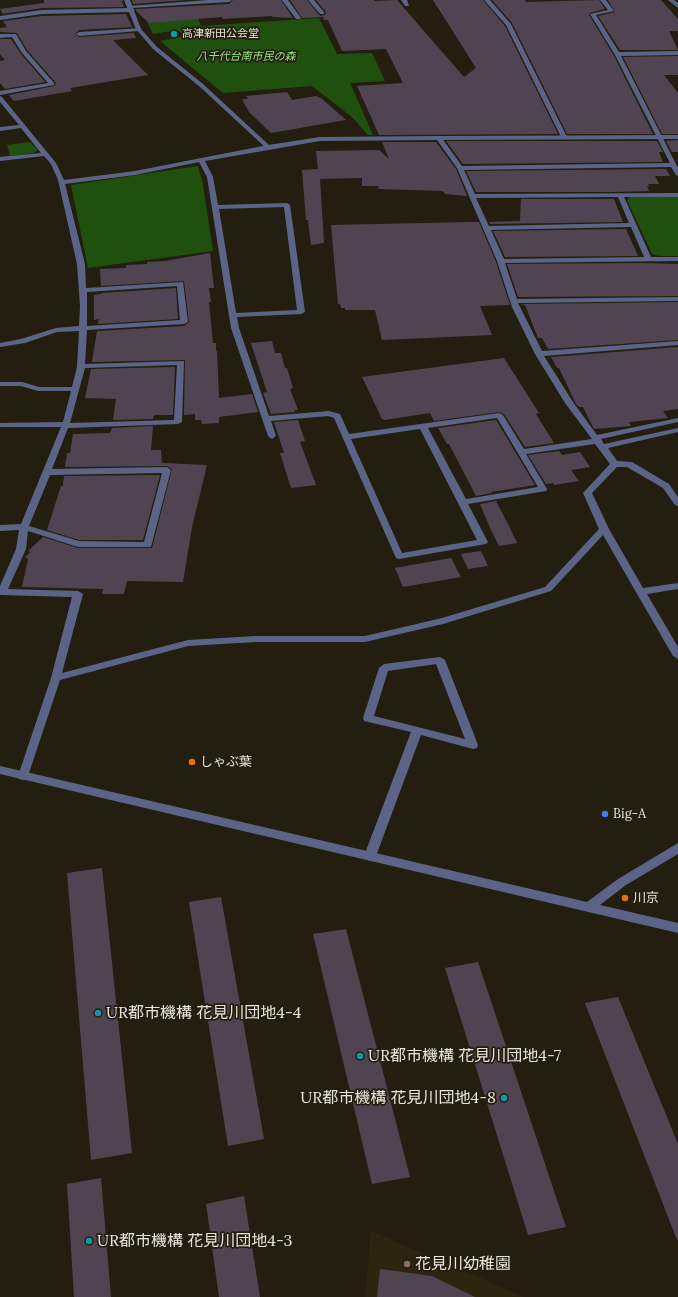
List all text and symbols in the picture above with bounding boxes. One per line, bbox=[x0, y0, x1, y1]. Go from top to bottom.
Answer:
place label: 高津新田公会堂 bbox=[182, 27, 259, 41]
marker: 高津新田公会堂 bbox=[169, 29, 179, 39]
park label: 八千代台南市民の森 bbox=[197, 50, 295, 64]
place label: しゃぶ葉 bbox=[200, 754, 252, 770]
marker: しゃぶ葉 bbox=[187, 757, 197, 767]
place label: Big-A bbox=[613, 806, 646, 822]
marker: Big-A bbox=[600, 809, 610, 819]
place label: 川京 bbox=[633, 890, 659, 906]
marker: 川京 bbox=[620, 893, 630, 903]
place label: UR都市機構 花見川団地4-4 bbox=[106, 1003, 301, 1023]
marker: UR都市機構 花見川団地4-4 bbox=[93, 1008, 103, 1018]
place label: UR都市機構 花見川団地4-7 bbox=[368, 1046, 561, 1066]
marker: UR都市機構 花見川団地4-7 bbox=[355, 1051, 365, 1061]
place label: UR都市機構 花見川団地4-8 bbox=[300, 1088, 496, 1108]
marker: UR都市機構 花見川団地4-8 bbox=[499, 1093, 509, 1103]
place label: UR都市機構 花見川団地4-3 bbox=[97, 1231, 292, 1251]
marker: UR都市機構 花見川団地4-3 bbox=[84, 1236, 94, 1246]
place label: 花見川幼稚園 bbox=[415, 1254, 511, 1274]
marker: 花見川幼稚園 bbox=[402, 1259, 412, 1269]

